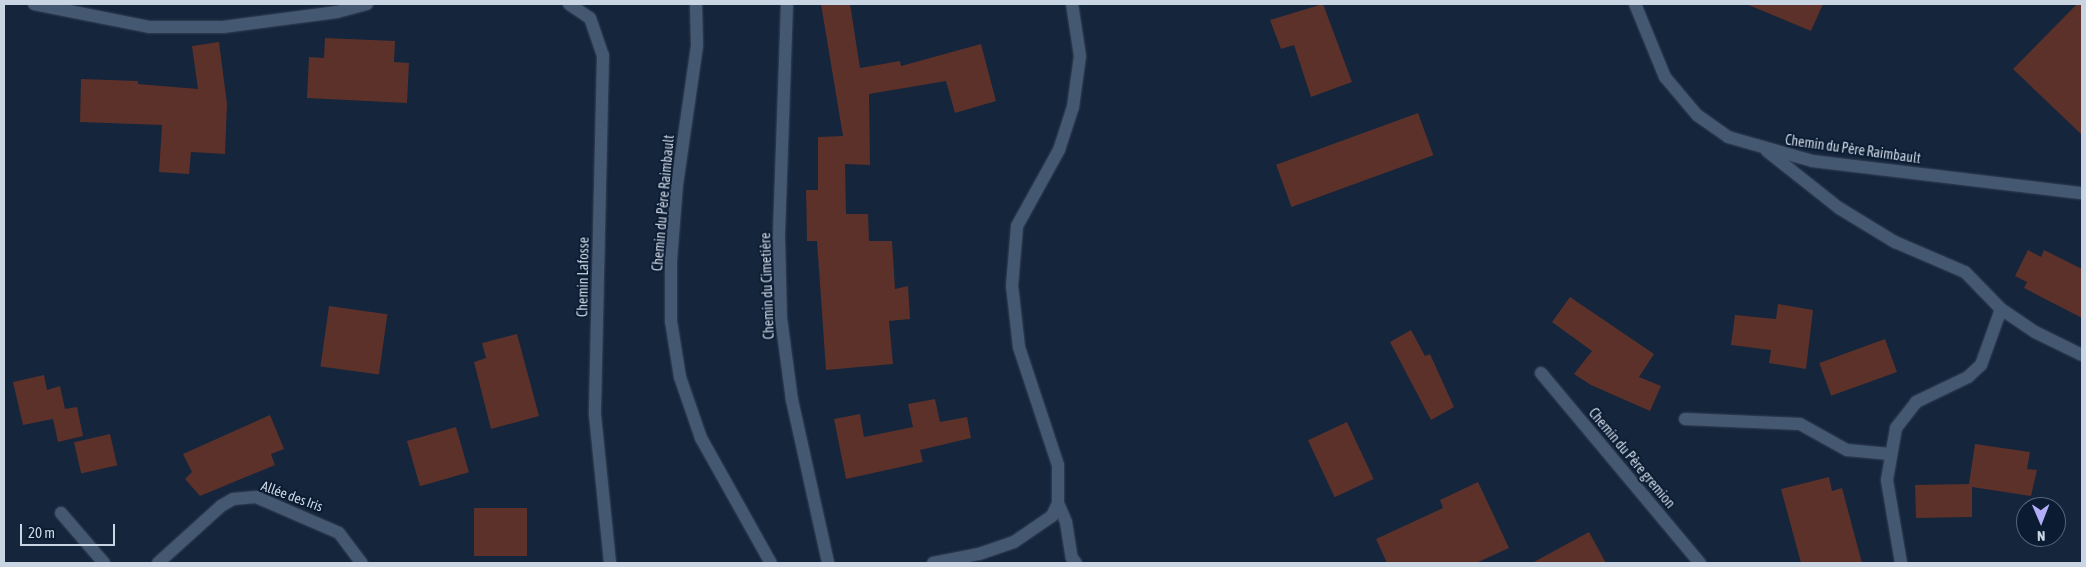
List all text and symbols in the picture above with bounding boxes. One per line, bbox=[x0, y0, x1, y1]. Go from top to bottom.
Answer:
street label: Chemin du Père Raimbault bbox=[1784, 131, 1922, 167]
street label: Chemin du Père Raimbault bbox=[649, 134, 677, 272]
street label: Chemin du Cimetière bbox=[757, 232, 777, 340]
street label: Chemin Lafosse bbox=[574, 237, 592, 317]
street label: Chemin du Père gremion bbox=[1585, 405, 1679, 511]
street label: Allée des Iris bbox=[259, 477, 325, 515]
north arrow bbox=[2016, 497, 2066, 547]
scale bar bbox=[22, 514, 118, 546]
text: 20 m bbox=[28, 524, 55, 541]
text: N bbox=[2037, 528, 2046, 544]

